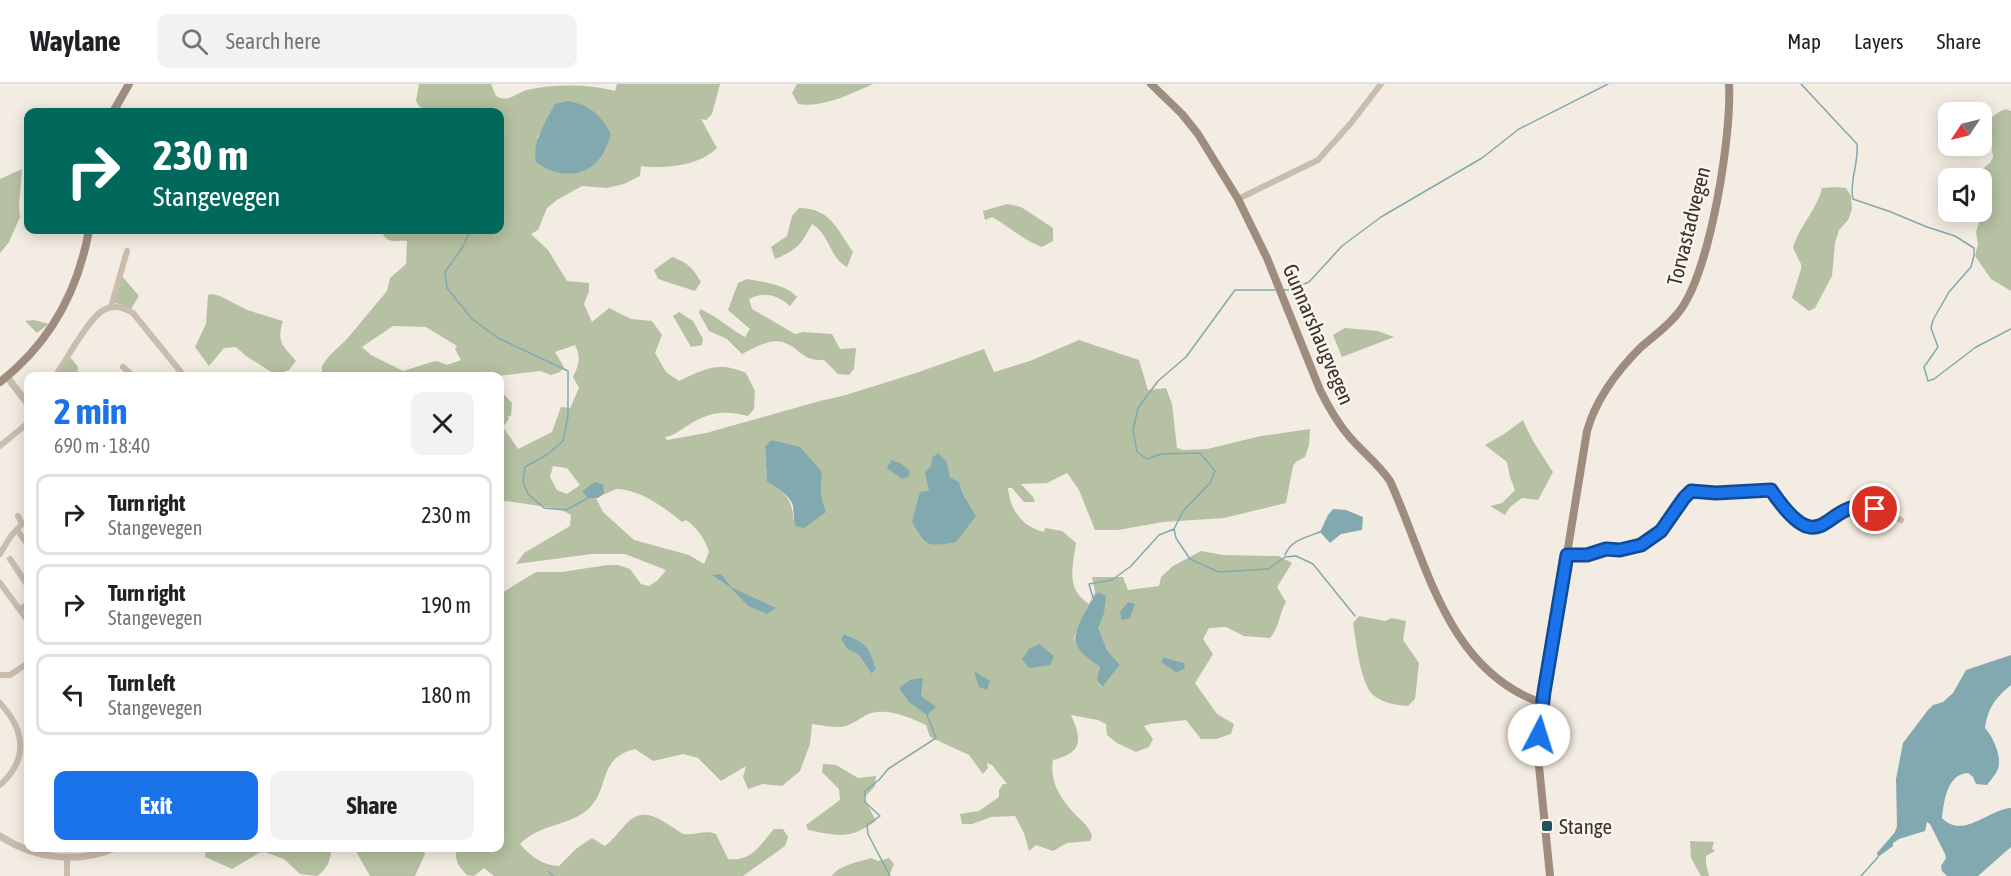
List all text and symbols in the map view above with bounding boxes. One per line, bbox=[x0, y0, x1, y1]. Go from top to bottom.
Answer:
search box bbox=[157, 14, 577, 68]
text: Waylane bbox=[30, 25, 121, 57]
icon: search bbox=[178, 25, 211, 58]
text: Search here bbox=[226, 28, 321, 54]
text: Map bbox=[1787, 29, 1821, 53]
text: Layers bbox=[1854, 29, 1904, 53]
text: Share bbox=[1937, 29, 1981, 53]
north arrow bbox=[1938, 102, 1992, 156]
map controls bbox=[1938, 102, 1992, 222]
text: 230 m bbox=[153, 131, 248, 179]
icon: right bbox=[54, 132, 132, 210]
street label: Torvastadvegen bbox=[1662, 164, 1714, 288]
button: sound bbox=[1938, 168, 1992, 222]
text: Stangevegen bbox=[153, 181, 280, 212]
street label: Gunnarshaugvegen bbox=[1279, 260, 1359, 408]
text: 2 min bbox=[54, 390, 128, 432]
button: close bbox=[411, 392, 474, 455]
text: 690 m · 18:40 bbox=[54, 434, 150, 457]
pin bbox=[1849, 483, 1900, 534]
text: Turn right bbox=[108, 490, 185, 516]
icon: arrive bbox=[1858, 492, 1891, 525]
icon: right bbox=[57, 498, 90, 531]
text: 230 m bbox=[421, 502, 471, 528]
text: Stangevegen bbox=[108, 516, 202, 539]
text: Turn right bbox=[108, 580, 185, 606]
icon: right bbox=[57, 588, 90, 621]
text: 190 m bbox=[421, 592, 471, 618]
text: Stangevegen bbox=[108, 606, 202, 629]
text: Turn left bbox=[108, 670, 175, 696]
icon: left bbox=[57, 678, 90, 711]
text: 180 m bbox=[421, 682, 471, 708]
text: Stangevegen bbox=[108, 696, 202, 719]
position arrow bbox=[1507, 703, 1571, 767]
button: Exit bbox=[54, 771, 258, 840]
button: Share bbox=[270, 771, 474, 840]
place label: Stange bbox=[1559, 814, 1612, 838]
marker: Stange bbox=[1540, 819, 1554, 833]

